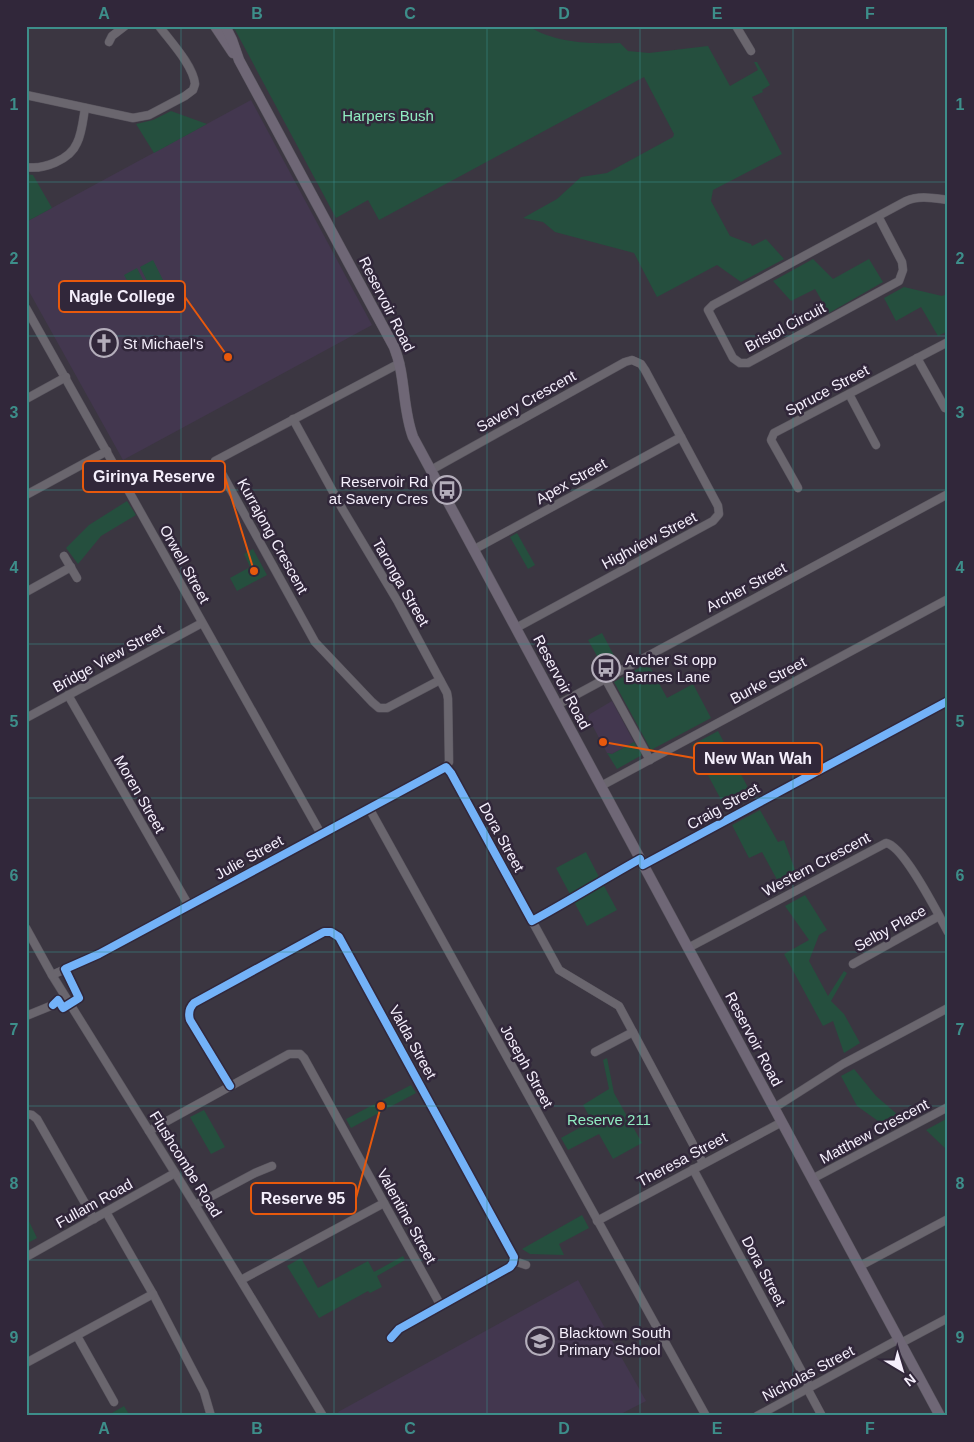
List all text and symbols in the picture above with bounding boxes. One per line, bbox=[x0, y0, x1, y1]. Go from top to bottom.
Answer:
text: A bbox=[98, 5, 110, 22]
text: B bbox=[251, 5, 263, 22]
text: C bbox=[404, 5, 416, 22]
text: D bbox=[558, 5, 570, 22]
text: E bbox=[712, 5, 723, 22]
text: F bbox=[865, 5, 875, 22]
text: 1 bbox=[10, 96, 19, 113]
text: 1 bbox=[956, 96, 965, 113]
park label: Harpers Bush bbox=[342, 107, 434, 124]
text: 2 bbox=[10, 250, 19, 267]
text: 2 bbox=[956, 250, 965, 267]
street label: Reservoir Road bbox=[356, 254, 418, 354]
callout: Nagle College bbox=[59, 281, 185, 312]
text: Nagle College bbox=[69, 288, 175, 305]
street label: Bristol Circuit bbox=[742, 298, 829, 355]
church icon: St Michael's bbox=[89, 328, 119, 358]
place label: St Michael's bbox=[123, 335, 203, 352]
street label: Spruce Street bbox=[783, 361, 872, 419]
street label: Savery Crescent bbox=[473, 366, 579, 435]
text: 3 bbox=[10, 404, 19, 421]
text: 3 bbox=[956, 404, 965, 421]
street label: Apex Street bbox=[533, 454, 610, 507]
callout: Girinya Reserve bbox=[83, 461, 225, 492]
text: Girinya Reserve bbox=[93, 468, 215, 485]
place label: Reservoir Rd at Savery Cres bbox=[329, 473, 428, 507]
street label: Kurrajong Crescent bbox=[234, 475, 312, 597]
bus stop icon: Reservoir Rd at Savery Cres bbox=[432, 475, 462, 505]
street label: Highview Street bbox=[599, 507, 700, 572]
street label: Orwell Street bbox=[157, 522, 214, 607]
street label: Taronga Street bbox=[369, 535, 433, 630]
street label: Archer Street bbox=[703, 558, 790, 615]
text: 4 bbox=[10, 559, 19, 576]
text: 4 bbox=[956, 559, 965, 576]
street label: Bridge View Street bbox=[50, 620, 167, 695]
street label: Reservoir Road bbox=[530, 632, 594, 732]
place label: Archer St opp Barnes Lane bbox=[625, 651, 717, 685]
bus stop icon: Archer St opp Barnes Lane bbox=[591, 653, 621, 683]
street label: Burke Street bbox=[727, 653, 810, 707]
text: 5 bbox=[10, 713, 19, 730]
text: 5 bbox=[956, 713, 965, 730]
callout: New Wan Wah bbox=[694, 743, 822, 774]
text: New Wan Wah bbox=[704, 750, 812, 767]
street label: Moren Street bbox=[111, 752, 169, 837]
street label: Craig Street bbox=[684, 779, 763, 833]
street label: Dora Street bbox=[476, 799, 528, 875]
street label: Western Crescent bbox=[759, 828, 874, 900]
street label: Julie Street bbox=[212, 831, 287, 883]
text: 6 bbox=[10, 867, 19, 884]
text: 6 bbox=[956, 867, 965, 884]
street label: Selby Place bbox=[851, 901, 929, 955]
street label: Reservoir Road bbox=[722, 989, 786, 1089]
street label: Valda Street bbox=[386, 1002, 441, 1082]
text: 7 bbox=[10, 1021, 19, 1038]
street label: Joseph Street bbox=[497, 1021, 557, 1111]
text: 7 bbox=[956, 1021, 965, 1038]
street label: Matthew Crescent bbox=[817, 1095, 932, 1167]
street label: Flushcombe Road bbox=[147, 1108, 225, 1220]
park label: Reserve 211 bbox=[567, 1111, 651, 1128]
street label: Theresa Street bbox=[634, 1128, 731, 1190]
street label: Valentine Street bbox=[374, 1166, 440, 1267]
text: 8 bbox=[10, 1175, 19, 1192]
street label: Fullam Road bbox=[53, 1175, 135, 1231]
text: 8 bbox=[956, 1175, 965, 1192]
callout: Reserve 95 bbox=[251, 1183, 356, 1214]
text: Reserve 95 bbox=[261, 1190, 345, 1207]
street label: Dora Street bbox=[738, 1233, 790, 1310]
place label: Blacktown South Primary School bbox=[559, 1324, 671, 1358]
school or university icon: Blacktown South Primary School bbox=[525, 1326, 555, 1356]
text: 9 bbox=[10, 1329, 19, 1346]
text: 9 bbox=[956, 1329, 965, 1346]
street label: Nicholas Street bbox=[759, 1341, 858, 1404]
north arrow bbox=[876, 1344, 926, 1394]
text: N bbox=[901, 1371, 919, 1390]
text: A bbox=[98, 1420, 110, 1437]
text: B bbox=[251, 1420, 263, 1437]
text: C bbox=[404, 1420, 416, 1437]
text: D bbox=[558, 1420, 570, 1437]
text: E bbox=[712, 1420, 723, 1437]
text: F bbox=[865, 1420, 875, 1437]

